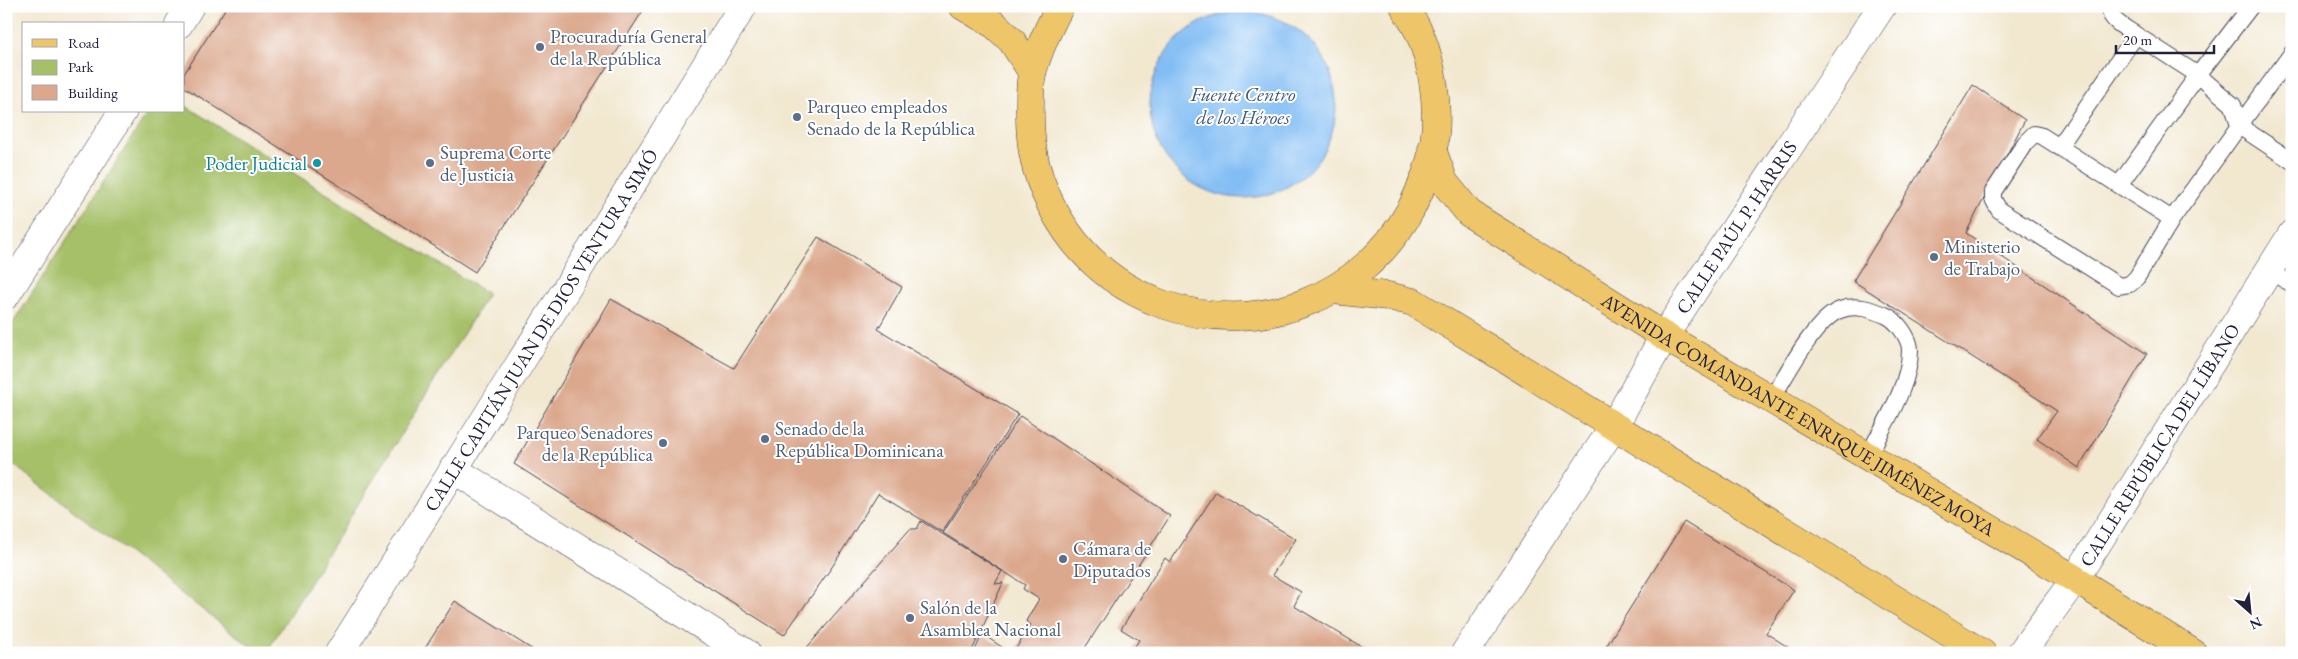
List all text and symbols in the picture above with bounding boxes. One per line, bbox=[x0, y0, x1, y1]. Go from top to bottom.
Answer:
legend bbox=[22, 22, 185, 112]
scale bar bbox=[2116, 22, 2213, 54]
place label: Procuraduría General de la República bbox=[550, 24, 708, 71]
text: 20 m bbox=[2123, 30, 2152, 49]
text: Road bbox=[68, 33, 100, 52]
marker: Procuraduría General de la República bbox=[534, 41, 546, 53]
text: Park bbox=[68, 57, 95, 76]
water label: Fuente Centro de los Héroes bbox=[1190, 81, 1296, 130]
text: Building bbox=[68, 83, 118, 102]
place label: Parqueo empleados Senado de la República bbox=[807, 94, 975, 141]
marker: Parqueo empleados Senado de la República bbox=[791, 111, 803, 123]
street label: CALLE PAÚL P. HARRIS bbox=[1670, 136, 1802, 318]
place label: Suprema Corte de Justicia bbox=[440, 140, 551, 187]
street label: CALLE CAPITÁN JUAN DE DIOS VENTURA SIMÓ bbox=[418, 144, 663, 516]
place label: Poder Judicial bbox=[206, 151, 307, 176]
marker: Poder Judicial bbox=[311, 157, 323, 169]
marker: Suprema Corte de Justicia bbox=[424, 157, 436, 169]
place label: Ministerio de Trabajo bbox=[1944, 234, 2020, 281]
marker: Ministerio de Trabajo bbox=[1928, 251, 1940, 263]
street label: AVENIDA COMANDANTE ENRIQUE JIMÉNEZ MOYA bbox=[1596, 287, 2000, 542]
street label: CALLE REPÚBLICA DEL LÍBANO bbox=[2073, 319, 2245, 571]
place label: Senado de la República Dominicana bbox=[775, 416, 944, 463]
place label: Parqueo Senadores de la República bbox=[516, 420, 653, 467]
marker: Senado de la República Dominicana bbox=[759, 433, 771, 445]
marker: Parqueo Senadores de la República bbox=[657, 437, 669, 449]
place label: Cámara de Diputados bbox=[1073, 536, 1151, 583]
marker: Cámara de Diputados bbox=[1057, 553, 1069, 565]
north arrow bbox=[2226, 586, 2276, 636]
place label: Salón de la Asamblea Nacional bbox=[919, 595, 1062, 642]
marker: Salón de la Asamblea Nacional bbox=[904, 612, 916, 624]
text: N bbox=[2246, 613, 2265, 634]

